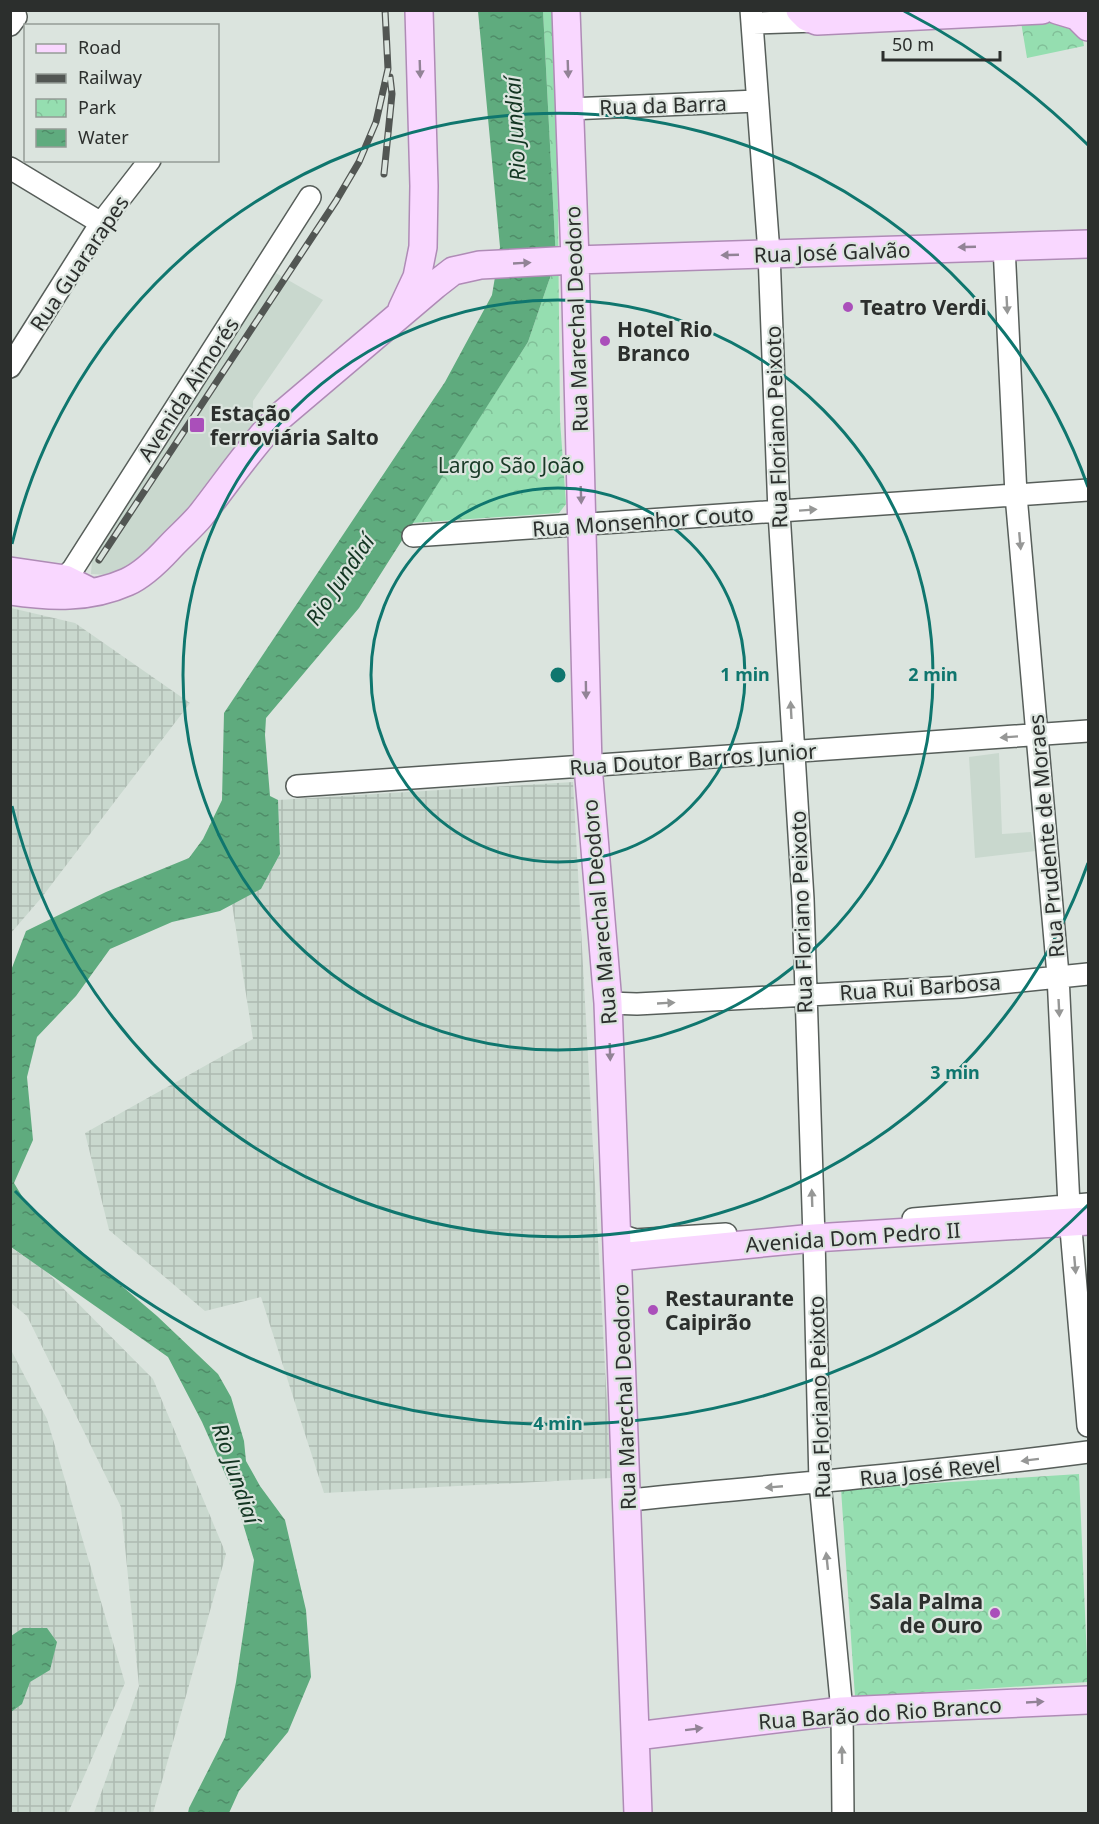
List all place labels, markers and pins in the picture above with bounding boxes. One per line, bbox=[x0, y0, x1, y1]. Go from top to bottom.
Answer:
place label: Teatro Verdi bbox=[860, 293, 987, 321]
marker: Teatro Verdi bbox=[841, 300, 855, 314]
place label: Hotel Rio Branco bbox=[617, 315, 713, 367]
marker: Hotel Rio Branco bbox=[598, 334, 612, 348]
place label: Estação ferroviária Salto bbox=[210, 399, 379, 451]
marker: Estação ferroviária Salto bbox=[188, 416, 206, 434]
centre of rings bbox=[548, 665, 568, 685]
place label: Restaurante Caipirão bbox=[665, 1284, 794, 1336]
marker: Restaurante Caipirão bbox=[646, 1303, 660, 1317]
place label: Sala Palma de Ouro bbox=[870, 1587, 983, 1639]
marker: Sala Palma de Ouro bbox=[988, 1606, 1002, 1620]

